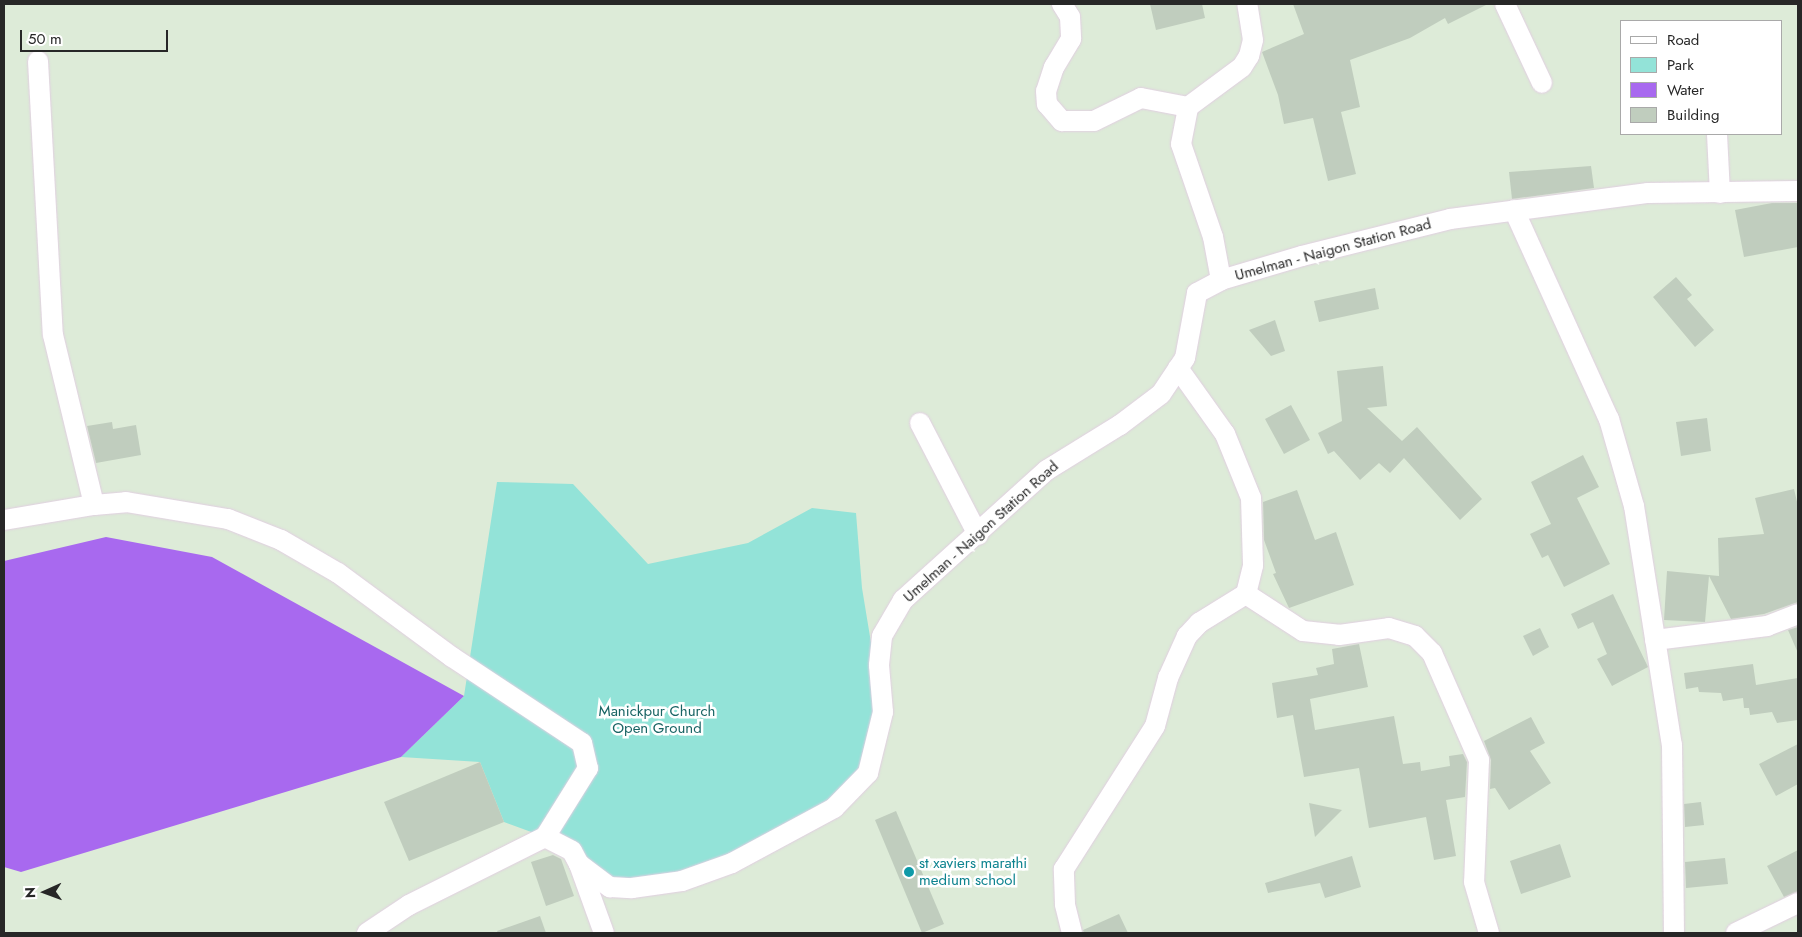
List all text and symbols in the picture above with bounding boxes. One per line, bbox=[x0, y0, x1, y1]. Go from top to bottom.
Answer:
scale bar bbox=[22, 20, 170, 52]
legend bbox=[1620, 20, 1782, 135]
text: 50 m bbox=[28, 28, 62, 50]
text: Road bbox=[1667, 29, 1699, 51]
text: Park bbox=[1667, 54, 1694, 76]
text: Water bbox=[1667, 79, 1704, 101]
text: Building bbox=[1667, 104, 1719, 126]
street label: Umelman - Naigon Station Road bbox=[1233, 215, 1433, 285]
street label: Umelman - Naigon Station Road bbox=[900, 458, 1062, 606]
park label: Manickpur Church Open Ground bbox=[599, 702, 715, 737]
place label: st xaviers marathi medium school bbox=[919, 854, 1027, 889]
marker: st xaviers marathi medium school bbox=[903, 866, 915, 878]
north arrow bbox=[20, 867, 70, 917]
text: N bbox=[20, 887, 40, 898]

